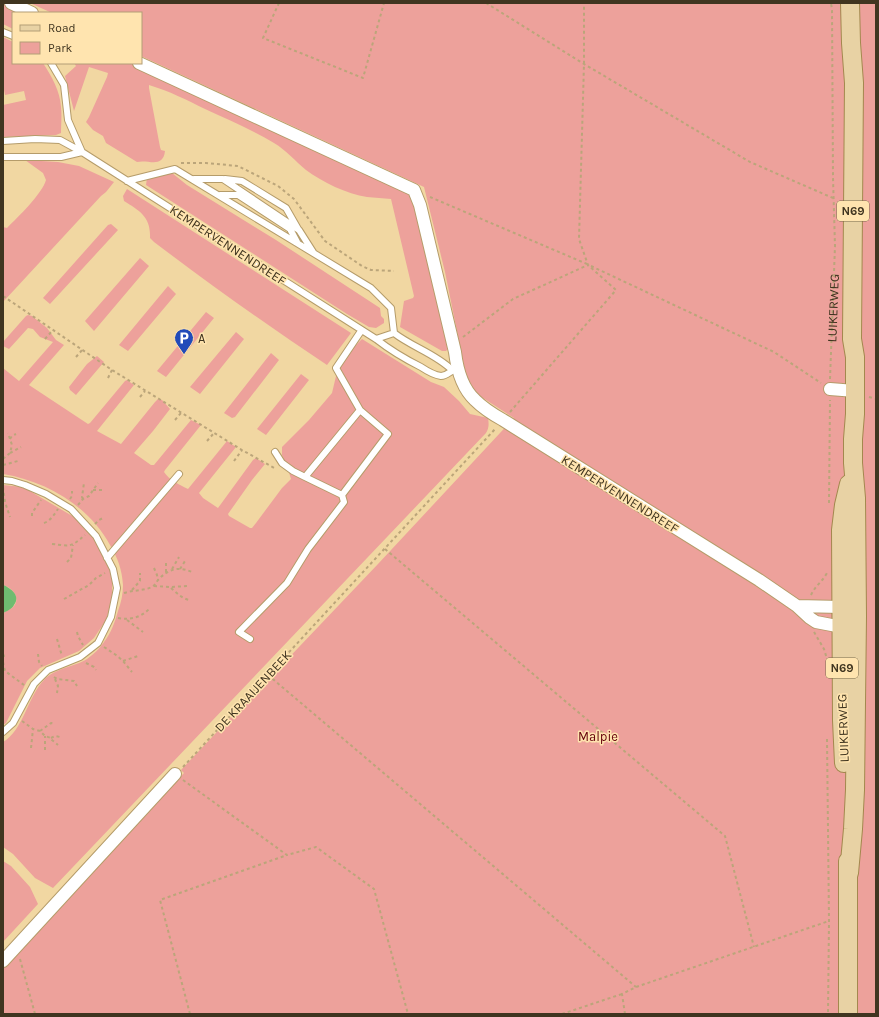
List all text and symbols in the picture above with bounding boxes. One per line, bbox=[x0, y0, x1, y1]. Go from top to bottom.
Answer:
legend bbox=[12, 12, 142, 64]
text: Road bbox=[48, 21, 76, 35]
text: Park bbox=[48, 41, 73, 55]
road number: N69 bbox=[837, 201, 869, 221]
street label: KEMPERVENNENDREEF bbox=[167, 202, 289, 288]
street label: LUIKERWEG bbox=[824, 273, 841, 343]
parking icon: A bbox=[173, 327, 195, 355]
place label: A bbox=[198, 331, 206, 346]
street label: KEMPERVENNENDREEF bbox=[559, 452, 681, 536]
street label: DE KRAAIJENBEEK bbox=[212, 647, 295, 735]
road number: N69 bbox=[826, 658, 858, 678]
street label: LUIKERWEG bbox=[834, 693, 852, 763]
park label: Malpie bbox=[578, 729, 618, 744]

